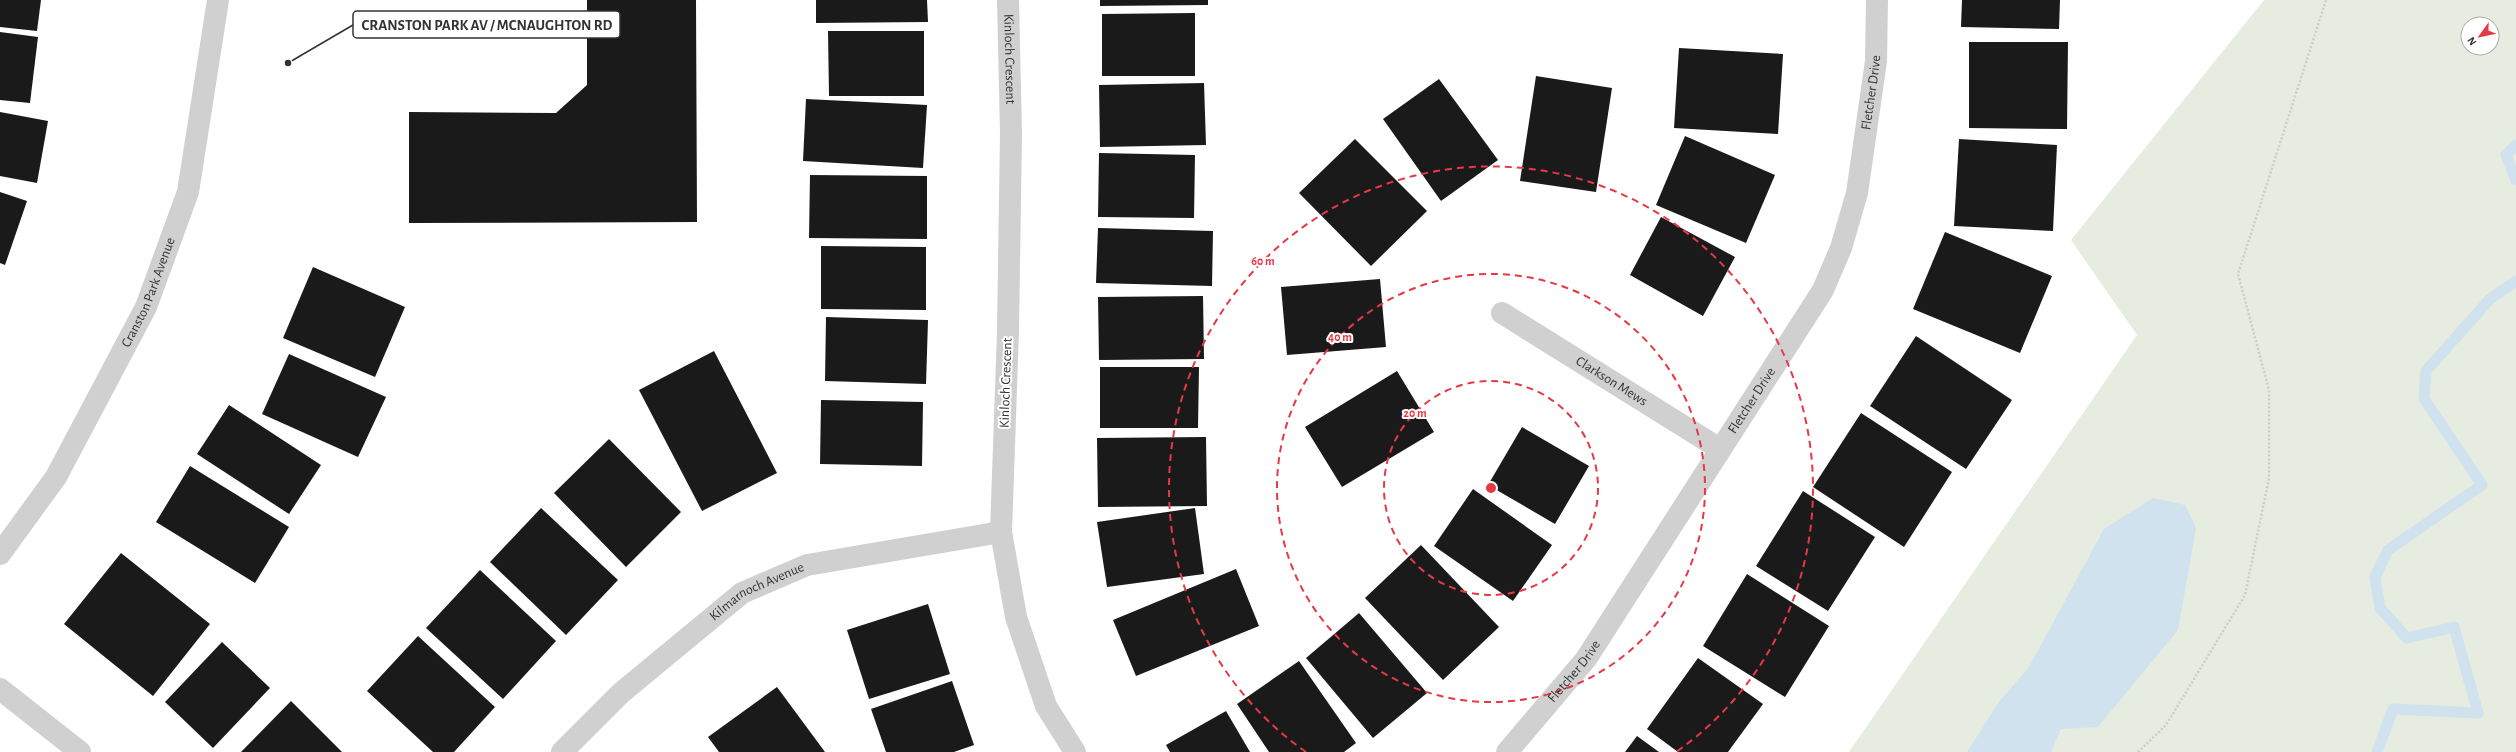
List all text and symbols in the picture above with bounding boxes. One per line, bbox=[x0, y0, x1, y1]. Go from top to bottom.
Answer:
callout: CRANSTON PARK AV / MCNAUGHTON RD bbox=[353, 11, 620, 38]
street label: Kinloch Crescent bbox=[1001, 14, 1017, 105]
north arrow bbox=[2460, 16, 2500, 56]
text: CRANSTON PARK AV / MCNAUGHTON RD bbox=[362, 18, 613, 33]
text: N bbox=[2465, 35, 2479, 47]
street label: Fletcher Drive bbox=[1859, 55, 1883, 131]
street label: Cranston Park Avenue bbox=[119, 236, 178, 350]
text: 60 m bbox=[1251, 255, 1275, 267]
text: 40 m bbox=[1328, 331, 1352, 343]
street label: Kinloch Crescent bbox=[997, 337, 1015, 428]
street label: Clarkson Mews bbox=[1573, 354, 1650, 409]
street label: Fletcher Drive bbox=[1726, 365, 1778, 436]
text: 20 m bbox=[1403, 407, 1427, 419]
centre of rings bbox=[1484, 481, 1498, 495]
street label: Kilmarnoch Avenue bbox=[707, 560, 806, 624]
street label: Fletcher Drive bbox=[1545, 638, 1603, 705]

